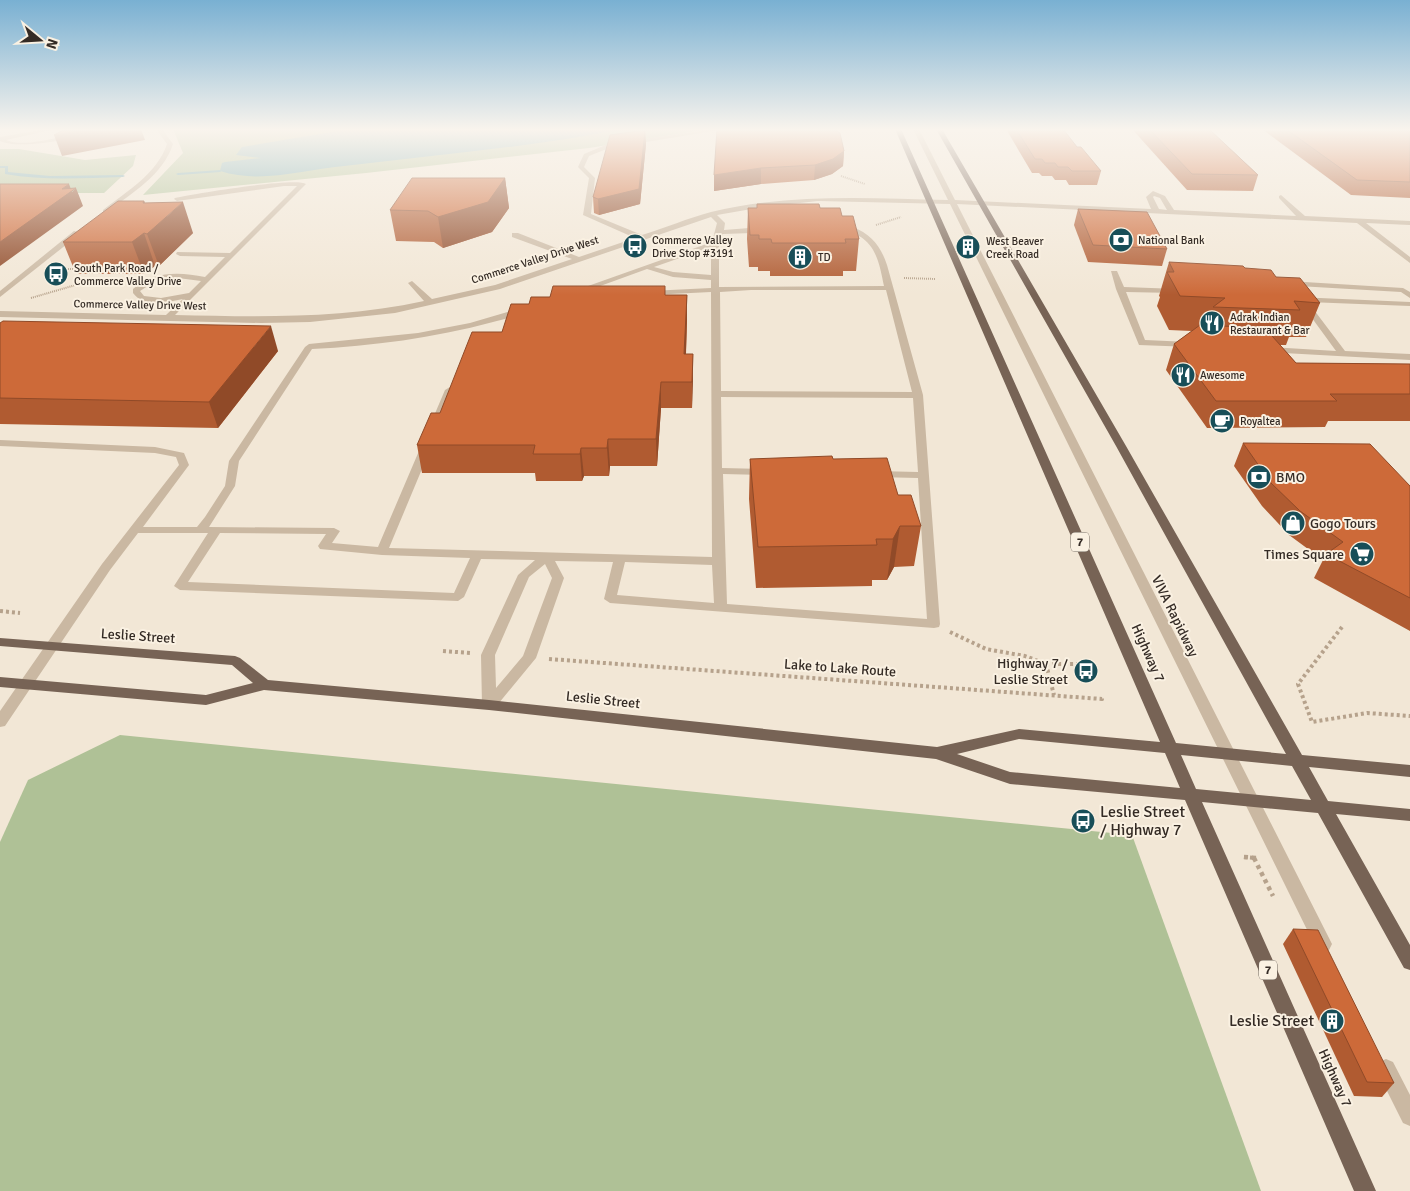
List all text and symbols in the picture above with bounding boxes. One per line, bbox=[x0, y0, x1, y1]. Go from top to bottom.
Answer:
north arrow bbox=[15, 15, 65, 65]
text: N bbox=[42, 37, 61, 51]
bank icon: National Bank bbox=[1108, 227, 1134, 253]
street label: Commerce Valley Drive West bbox=[470, 233, 600, 287]
bus stop icon: Commerce Valley Drive Stop #3191 bbox=[622, 233, 648, 259]
place label: Commerce Valley Drive Stop #3191 bbox=[652, 234, 734, 260]
building icon: West Beaver Creek Road bbox=[955, 234, 981, 260]
place label: National Bank bbox=[1138, 234, 1205, 247]
place label: West Beaver Creek Road bbox=[986, 235, 1043, 261]
building icon: TD bbox=[787, 244, 813, 270]
place label: TD bbox=[818, 251, 831, 264]
bus stop icon: South Park Road / Commerce Valley Drive bbox=[43, 261, 69, 287]
place label: South Park Road / Commerce Valley Drive bbox=[74, 262, 181, 288]
street label: Commerce Valley Drive West bbox=[73, 297, 207, 313]
restaurant icon: Adrak Indian Restaurant & Bar bbox=[1199, 310, 1225, 336]
place label: Adrak Indian Restaurant & Bar bbox=[1230, 311, 1310, 337]
restaurant icon: Awesome bbox=[1170, 362, 1196, 388]
place label: Awesome bbox=[1200, 369, 1245, 382]
cafe icon: Royaltea bbox=[1209, 408, 1235, 434]
place label: Royaltea bbox=[1240, 415, 1281, 428]
bank icon: BMO bbox=[1246, 464, 1272, 490]
place label: BMO bbox=[1276, 469, 1305, 486]
shop icon: Gogo Tours bbox=[1280, 510, 1306, 536]
place label: Gogo Tours bbox=[1310, 515, 1376, 532]
road number: 7 bbox=[1071, 532, 1089, 552]
supermarket icon: Times Square bbox=[1349, 541, 1375, 567]
place label: Times Square bbox=[1264, 546, 1344, 563]
street label: VIVA Rapidway bbox=[1148, 572, 1202, 660]
street label: Highway 7 bbox=[1128, 621, 1168, 685]
street label: Leslie Street bbox=[100, 625, 176, 647]
place label: Highway 7 / Leslie Street bbox=[994, 655, 1068, 688]
street label: Lake to Lake Route bbox=[783, 656, 897, 680]
bus stop icon: Highway 7 / Leslie Street bbox=[1073, 658, 1099, 684]
street label: Leslie Street bbox=[565, 688, 641, 712]
place label: Leslie Street / Highway 7 bbox=[1100, 802, 1186, 840]
bus stop icon: Leslie Street / Highway 7 bbox=[1070, 808, 1096, 834]
road number: 7 bbox=[1259, 960, 1277, 980]
building icon: Leslie Street bbox=[1319, 1008, 1345, 1034]
place label: Leslie Street bbox=[1229, 1011, 1314, 1031]
street label: Highway 7 bbox=[1315, 1046, 1355, 1110]

